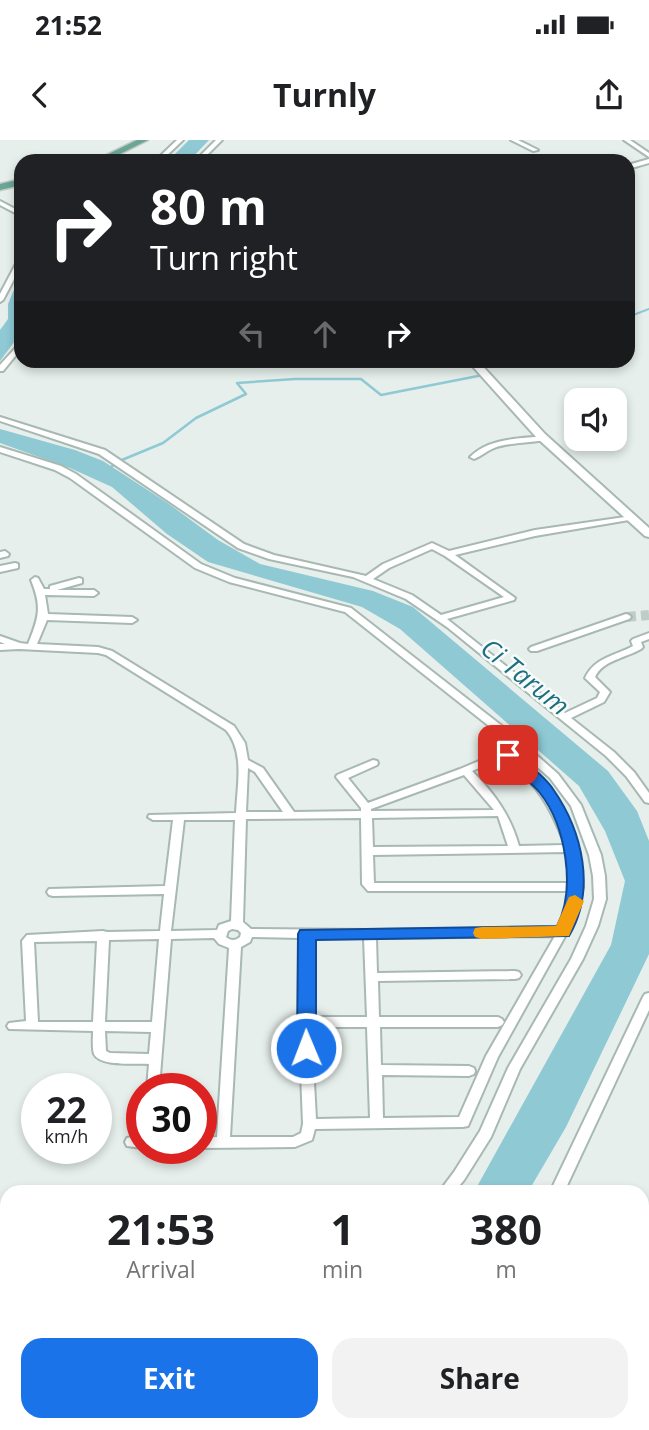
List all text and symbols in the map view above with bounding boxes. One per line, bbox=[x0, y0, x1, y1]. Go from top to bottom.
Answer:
text: 21:52 bbox=[35, 7, 102, 43]
text: Turnly bbox=[273, 73, 376, 116]
icon: back bbox=[21, 76, 59, 114]
icon: share bbox=[590, 76, 628, 114]
text: 80 m bbox=[150, 173, 267, 239]
icon: right bbox=[35, 182, 126, 273]
text: Turn right bbox=[150, 236, 298, 279]
icon: left bbox=[233, 315, 271, 353]
icon: ahead bbox=[306, 315, 344, 353]
icon: right bbox=[379, 315, 417, 353]
map controls bbox=[564, 388, 627, 451]
button: sound bbox=[564, 388, 627, 451]
water label: Ci Tarum bbox=[474, 629, 577, 723]
pin bbox=[478, 725, 538, 785]
icon: arrive bbox=[489, 736, 527, 774]
position arrow bbox=[269, 1011, 343, 1085]
speed limit sign: 30 bbox=[126, 1073, 217, 1164]
text: 22 bbox=[46, 1086, 87, 1133]
text: km/h bbox=[45, 1124, 88, 1148]
text: 21:53 bbox=[107, 1200, 215, 1257]
text: 1 bbox=[330, 1200, 355, 1257]
text: 380 bbox=[470, 1200, 542, 1257]
text: Arrival bbox=[126, 1253, 196, 1285]
text: min bbox=[322, 1253, 363, 1285]
text: m bbox=[495, 1253, 517, 1285]
button: Exit bbox=[21, 1338, 318, 1418]
button: Share bbox=[332, 1338, 628, 1418]

